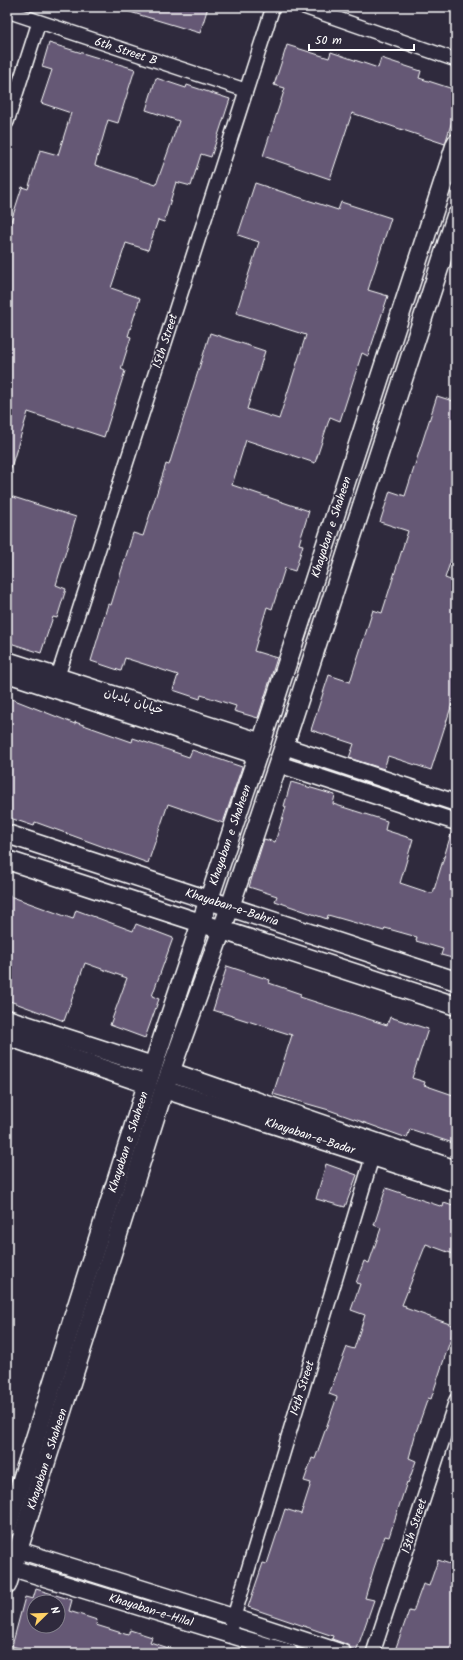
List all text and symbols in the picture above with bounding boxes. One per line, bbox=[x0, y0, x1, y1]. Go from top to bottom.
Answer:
scale bar bbox=[309, 26, 414, 52]
text: 50 m bbox=[315, 31, 342, 50]
street label: 6th Street B bbox=[92, 32, 160, 71]
street label: 15th Street bbox=[148, 311, 183, 371]
street label: Khayaban e Shaheen bbox=[306, 474, 357, 580]
street label: خیابان بادبان bbox=[102, 683, 166, 720]
street label: Khayaban e Shaheen bbox=[204, 782, 257, 888]
street label: Khayaban-e-Bahria bbox=[183, 883, 281, 932]
street label: Khayaban e Shaheen bbox=[103, 1089, 154, 1195]
street label: Khayaban-e-Badar bbox=[262, 1113, 358, 1160]
street label: 14th Street bbox=[285, 1358, 320, 1418]
street label: Khayaban e Shaheen bbox=[22, 1406, 73, 1512]
street label: 13th Street bbox=[397, 1496, 432, 1556]
street label: Khayaban-e-Hilal bbox=[106, 1589, 196, 1632]
north arrow bbox=[26, 1594, 66, 1634]
text: N bbox=[45, 1604, 64, 1617]

